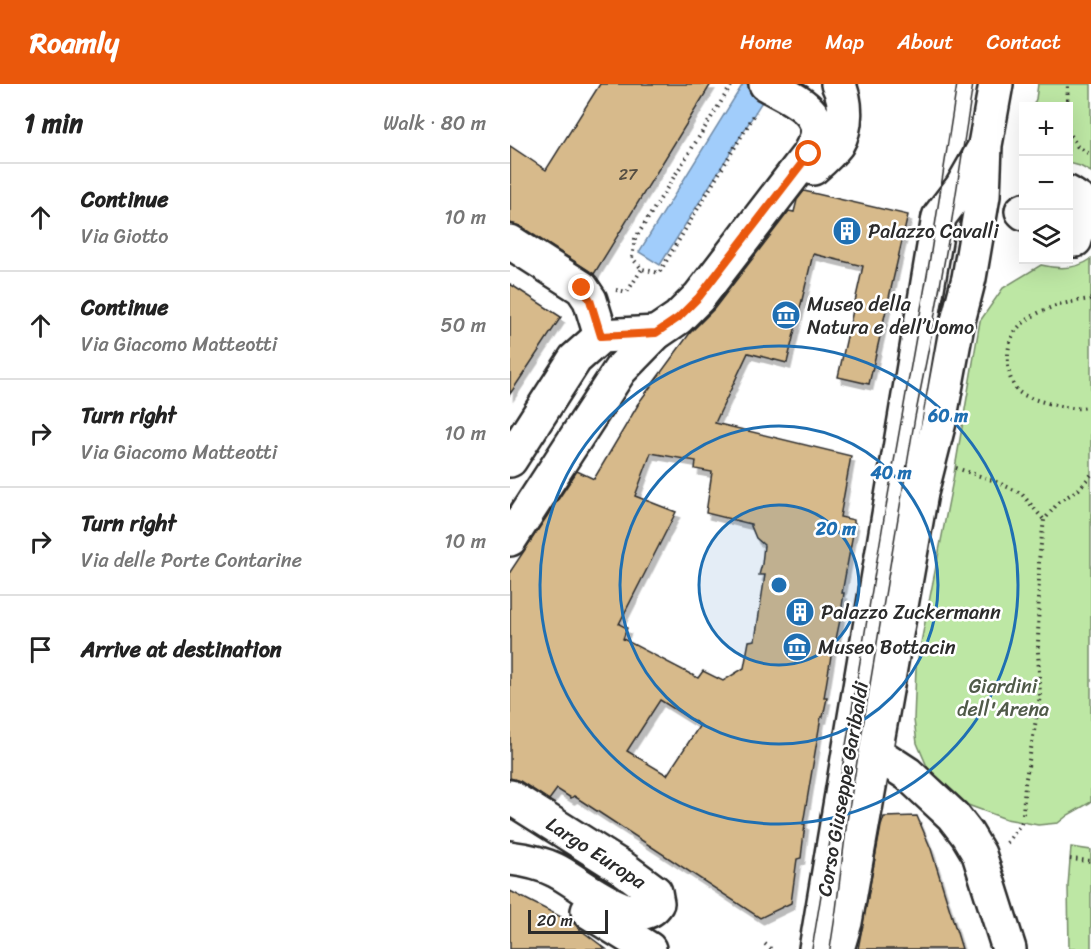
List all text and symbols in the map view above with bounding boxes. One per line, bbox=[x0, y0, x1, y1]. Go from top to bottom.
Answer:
text: Roamly bbox=[30, 18, 119, 67]
text: Home bbox=[740, 23, 792, 61]
text: Map bbox=[825, 23, 864, 61]
text: About bbox=[897, 23, 954, 61]
text: Contact bbox=[987, 23, 1061, 61]
text: 1 min bbox=[24, 100, 83, 146]
map controls bbox=[1019, 102, 1073, 264]
button: + bbox=[1019, 102, 1073, 156]
text: Walk · 80 m bbox=[383, 106, 486, 141]
route start bbox=[795, 140, 821, 166]
button: − bbox=[1019, 156, 1073, 210]
house number: 27 bbox=[619, 160, 638, 189]
text: Continue bbox=[81, 180, 169, 219]
text: 10 m bbox=[444, 200, 486, 235]
icon: ahead bbox=[24, 201, 57, 234]
button: layers bbox=[1019, 210, 1073, 264]
place label: Palazzo Cavalli bbox=[868, 214, 999, 249]
building icon: Palazzo Cavalli bbox=[831, 215, 863, 247]
text: Via Giotto bbox=[81, 219, 168, 254]
route end bbox=[568, 274, 594, 300]
place label: Museo della Natura e dell’Uomo bbox=[807, 287, 974, 345]
text: Continue bbox=[81, 288, 169, 327]
museum icon: Museo della Natura e dell’Uomo bbox=[770, 299, 802, 331]
text: 50 m bbox=[441, 308, 486, 343]
icon: ahead bbox=[24, 309, 57, 342]
text: Via Giacomo Matteotti bbox=[81, 327, 277, 362]
text: Turn right bbox=[81, 396, 176, 435]
text: 60 m bbox=[927, 400, 968, 432]
text: 10 m bbox=[444, 416, 486, 451]
icon: right bbox=[24, 417, 57, 450]
text: Via Giacomo Matteotti bbox=[81, 435, 277, 470]
text: 40 m bbox=[869, 457, 912, 489]
text: Turn right bbox=[81, 504, 176, 543]
text: 20 m bbox=[815, 513, 856, 545]
text: 10 m bbox=[444, 524, 486, 559]
icon: right bbox=[24, 525, 57, 558]
text: Via delle Porte Contarine bbox=[81, 543, 302, 578]
centre of rings bbox=[769, 575, 789, 595]
place label: Palazzo Zuckermann bbox=[821, 595, 1001, 630]
building icon: Palazzo Zuckermann bbox=[784, 596, 816, 628]
text: Arrive at destination bbox=[81, 630, 282, 669]
place label: Museo Bottacin bbox=[818, 630, 956, 665]
museum icon: Museo Bottacin bbox=[781, 631, 813, 663]
icon: arrive bbox=[24, 633, 57, 666]
park label: Giardini dell'Arena bbox=[957, 669, 1049, 727]
street label: Corso Giuseppe Garibaldi bbox=[807, 677, 879, 899]
street label: Largo Europa bbox=[539, 807, 654, 899]
text: 20 m bbox=[537, 906, 573, 935]
scale bar bbox=[528, 907, 608, 934]

